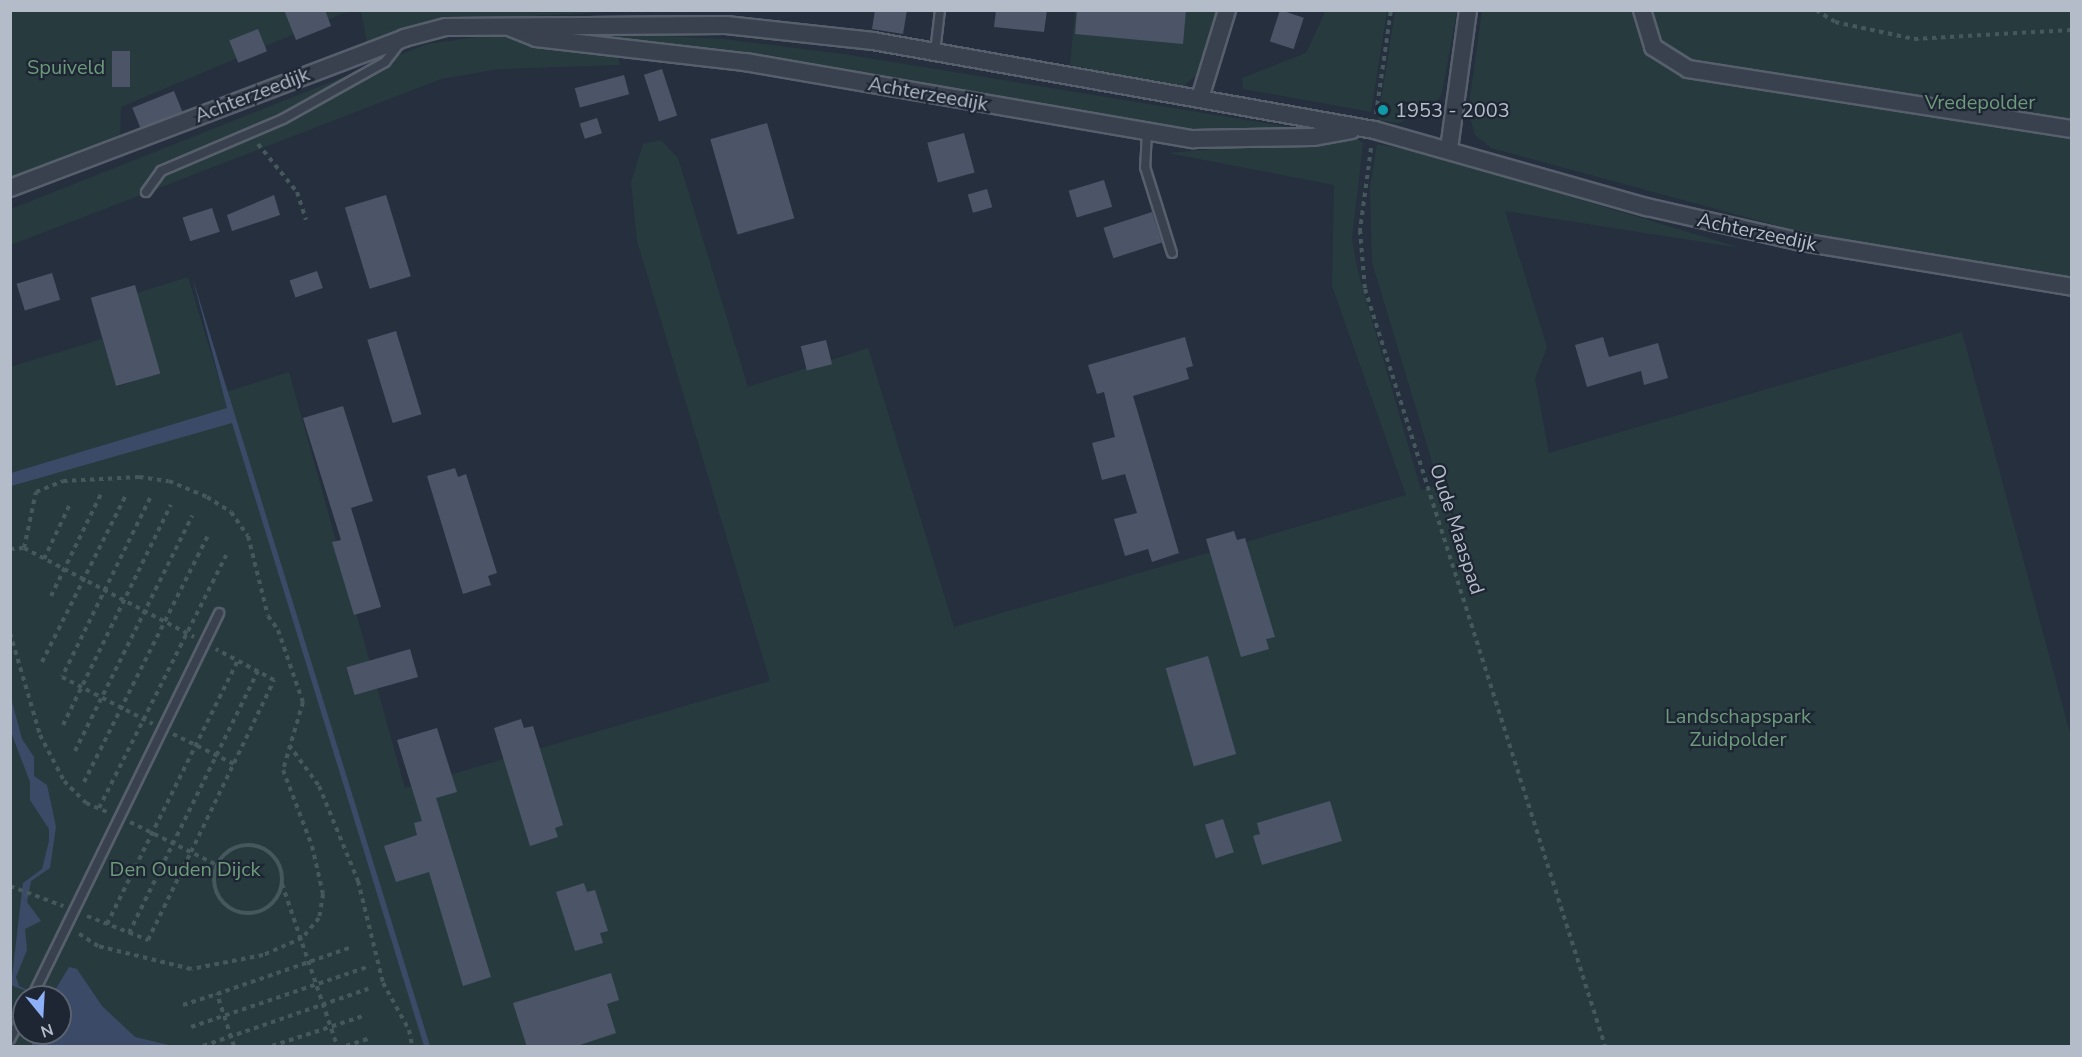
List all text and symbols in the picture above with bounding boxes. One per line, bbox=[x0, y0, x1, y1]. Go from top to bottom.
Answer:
park label: Spuiveld bbox=[27, 55, 105, 79]
street label: Achterzeedijk bbox=[191, 62, 313, 128]
street label: Achterzeedijk bbox=[866, 72, 990, 116]
park label: Vredepolder bbox=[1925, 90, 2035, 114]
place label: 1953 - 2003 bbox=[1395, 98, 1510, 122]
marker: 1953 - 2003 bbox=[1376, 103, 1390, 117]
street label: Achterzeedijk bbox=[1695, 208, 1819, 256]
street label: Oude Maaspad bbox=[1425, 461, 1489, 597]
park label: Landschapspark Zuidpolder bbox=[1665, 705, 1811, 752]
park label: Den Ouden Dijck bbox=[110, 857, 260, 881]
north arrow bbox=[12, 985, 72, 1045]
text: N bbox=[38, 1018, 56, 1043]

